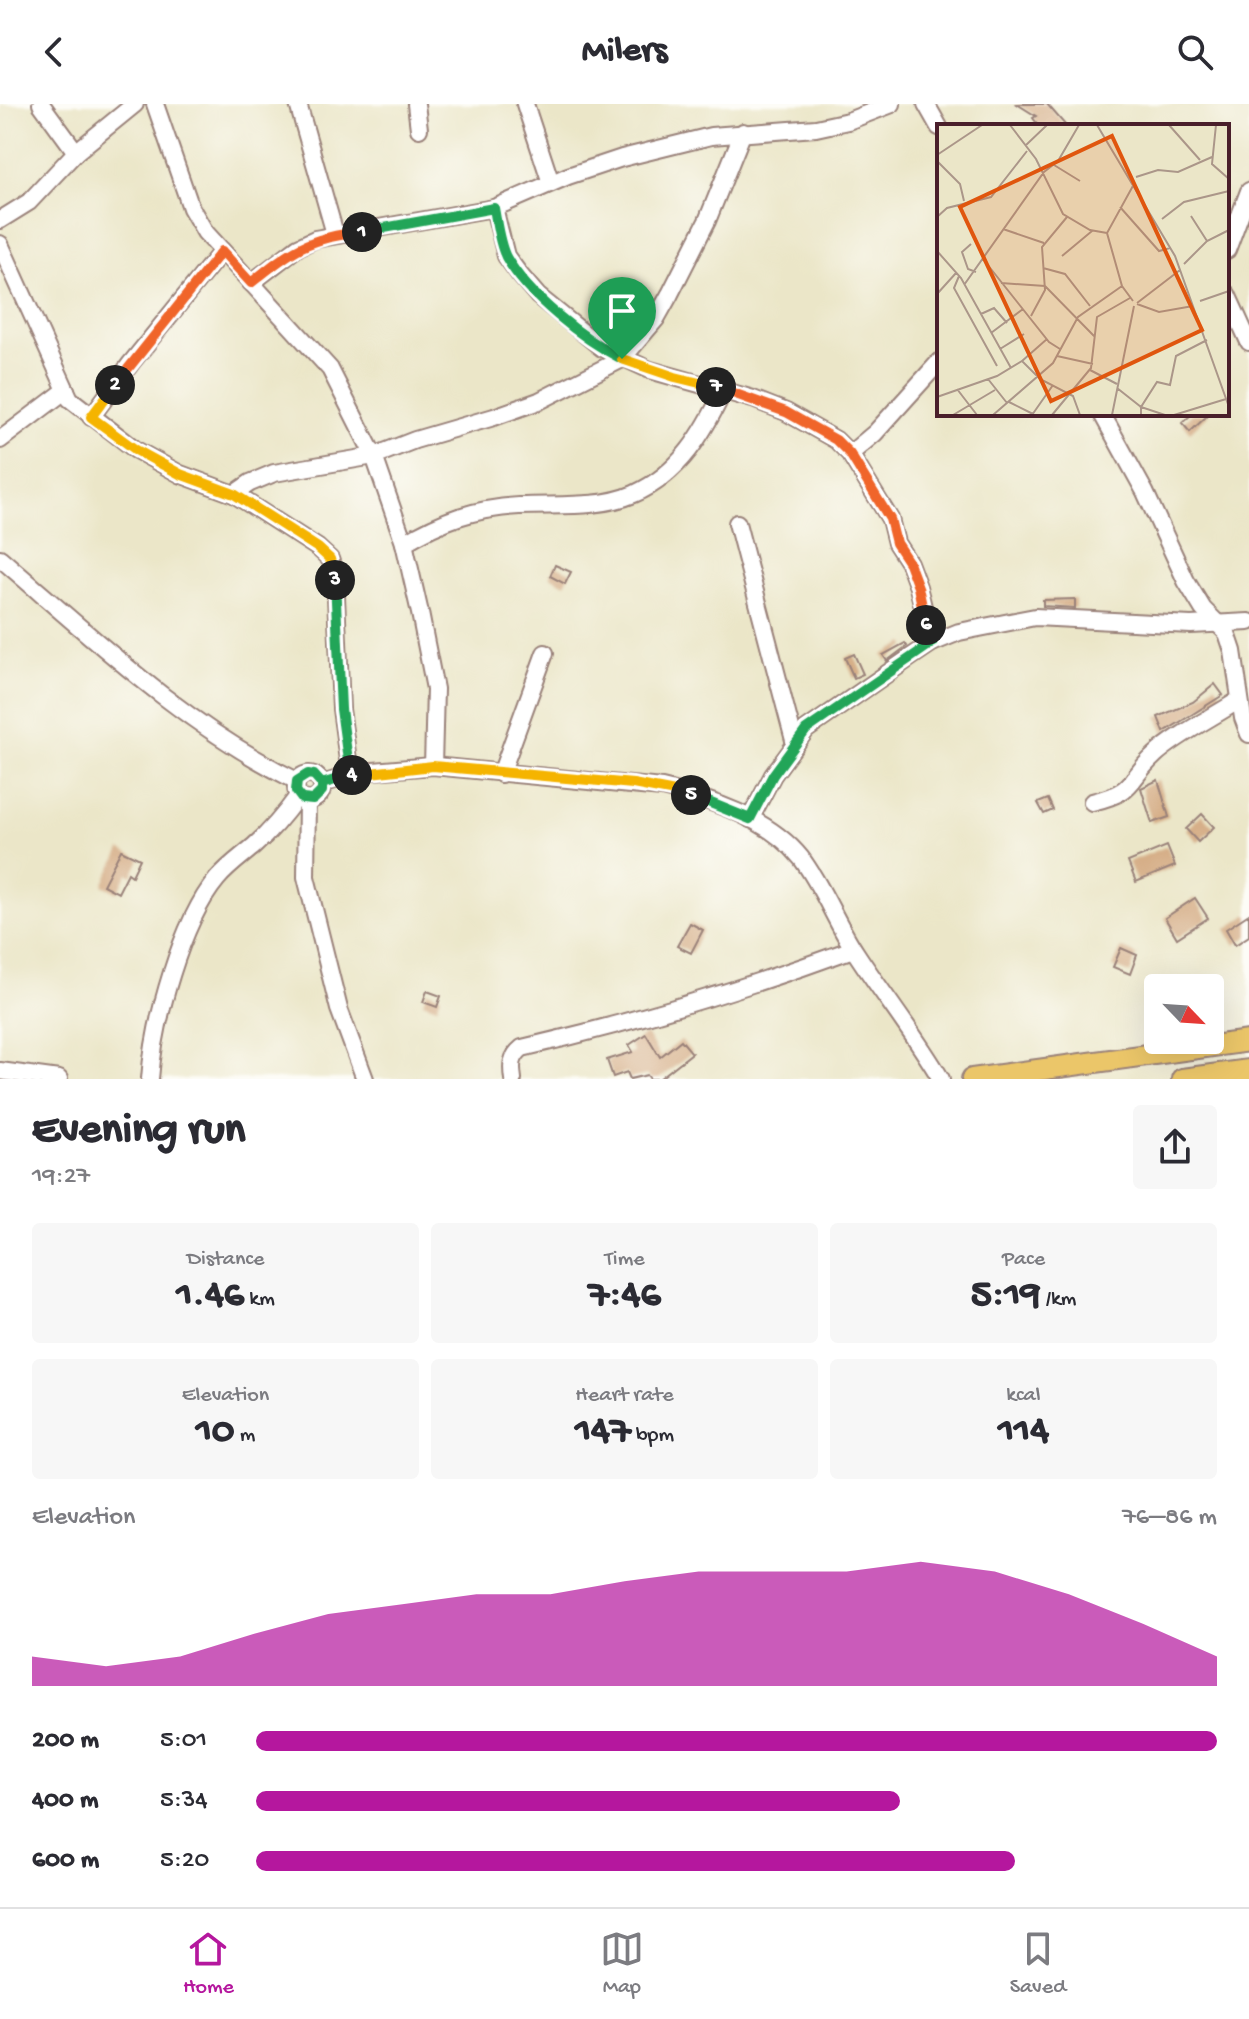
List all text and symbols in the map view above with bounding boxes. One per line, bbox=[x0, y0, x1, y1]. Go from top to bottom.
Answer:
icon: back bbox=[32, 30, 76, 74]
icon: search bbox=[1173, 30, 1217, 74]
text: Milers bbox=[582, 31, 667, 74]
inset map bbox=[937, 124, 1229, 416]
pin: 1 bbox=[342, 212, 382, 252]
text: 1 bbox=[358, 219, 366, 245]
pin bbox=[588, 277, 656, 359]
icon: arrive bbox=[600, 289, 644, 333]
pin: 2 bbox=[95, 365, 135, 405]
pin: 7 bbox=[696, 367, 736, 407]
text: 2 bbox=[110, 372, 120, 398]
text: 7 bbox=[710, 374, 722, 400]
pin: 3 bbox=[315, 560, 355, 600]
text: 3 bbox=[329, 567, 341, 593]
pin: 6 bbox=[906, 605, 946, 645]
text: 6 bbox=[920, 612, 932, 638]
pin: 4 bbox=[332, 755, 372, 795]
text: 4 bbox=[347, 762, 357, 788]
pin: 5 bbox=[671, 775, 711, 815]
text: 5 bbox=[685, 782, 697, 808]
north arrow bbox=[1144, 974, 1224, 1054]
map controls bbox=[1144, 974, 1224, 1054]
button: share bbox=[1133, 1105, 1217, 1189]
text: Evening run bbox=[32, 1106, 245, 1158]
text: 19:27 bbox=[32, 1162, 90, 1193]
text: Distance bbox=[187, 1247, 264, 1273]
text: Time bbox=[604, 1247, 645, 1273]
text: Pace bbox=[1002, 1247, 1045, 1273]
text: 1.46 bbox=[176, 1273, 244, 1320]
text: 7:46 bbox=[588, 1273, 661, 1320]
text: 5:19 bbox=[971, 1273, 1040, 1320]
text: km bbox=[244, 1287, 275, 1313]
text: /km bbox=[1040, 1287, 1076, 1313]
text: Elevation bbox=[182, 1383, 269, 1409]
text: Heart rate bbox=[575, 1383, 674, 1409]
text: kcal bbox=[1006, 1383, 1041, 1409]
text: 10 bbox=[196, 1409, 235, 1456]
text: 147 bbox=[575, 1409, 631, 1456]
text: 114 bbox=[998, 1409, 1049, 1456]
text: m bbox=[235, 1423, 255, 1449]
text: bpm bbox=[631, 1423, 674, 1449]
text: Elevation bbox=[32, 1503, 135, 1534]
text: 76–86 m bbox=[1122, 1503, 1217, 1534]
text: 200 m bbox=[32, 1726, 99, 1757]
text: 5:01 bbox=[160, 1726, 207, 1757]
text: 400 m bbox=[32, 1786, 98, 1817]
text: 5:34 bbox=[160, 1786, 208, 1817]
text: 600 m bbox=[32, 1846, 99, 1877]
text: 5:20 bbox=[160, 1846, 209, 1877]
tab: Home bbox=[183, 1927, 234, 2001]
tab: Map bbox=[600, 1927, 644, 2001]
tab: Saved bbox=[1010, 1927, 1066, 2001]

